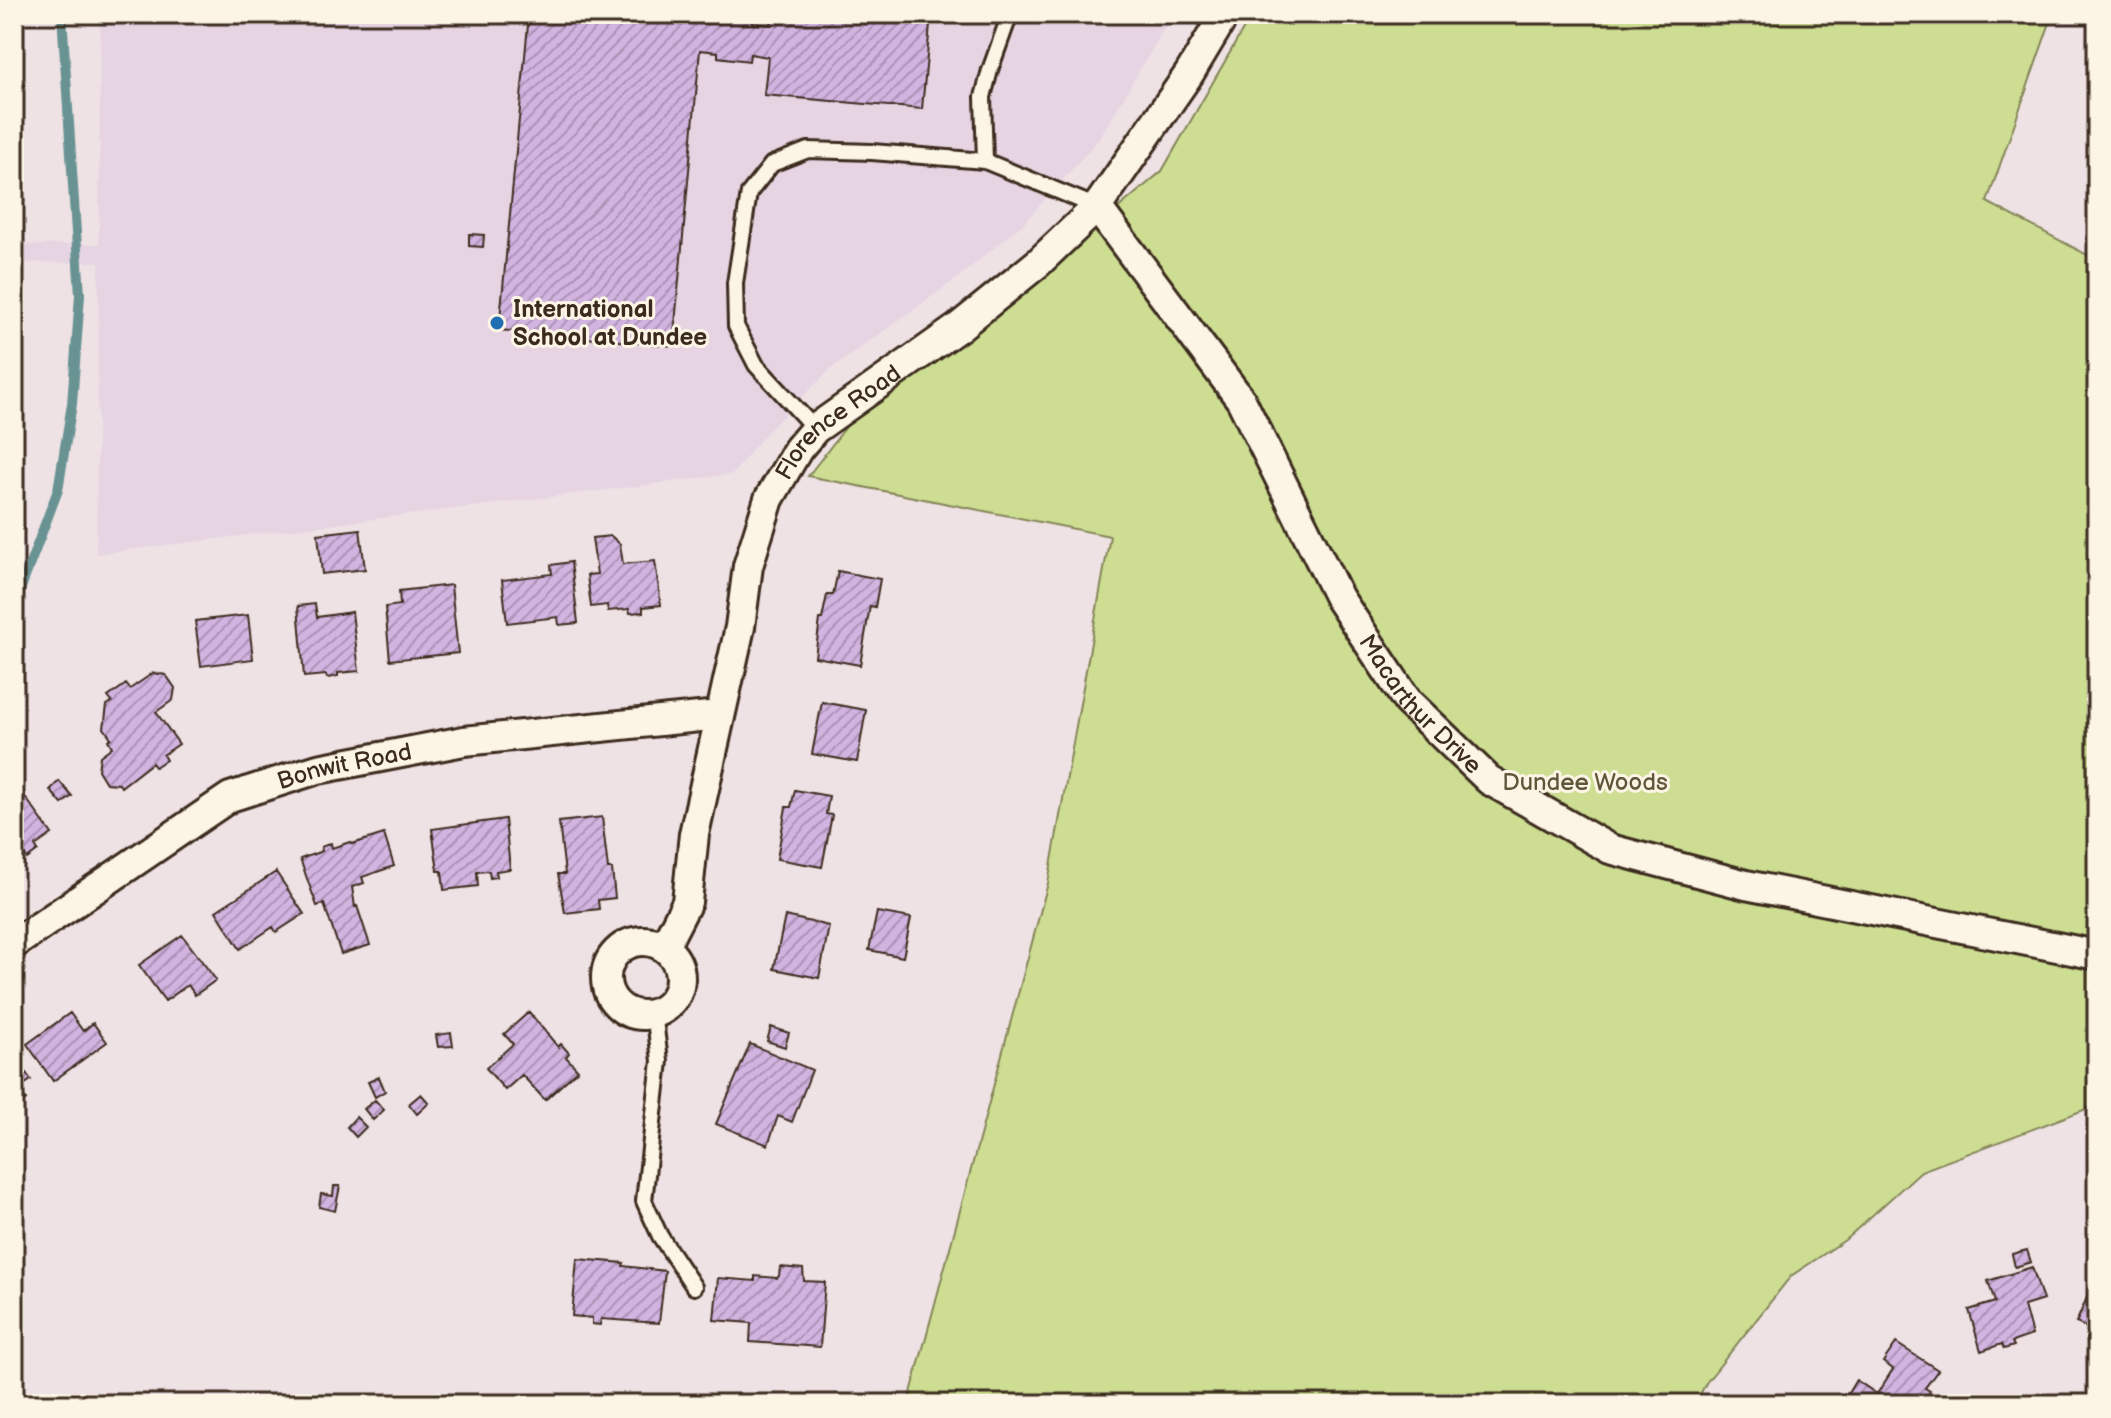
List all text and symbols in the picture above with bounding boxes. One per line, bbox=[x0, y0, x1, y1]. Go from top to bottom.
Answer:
place label: International School at Dundee bbox=[513, 295, 707, 352]
marker: International School at Dundee bbox=[488, 314, 506, 332]
street label: Florence Road bbox=[769, 358, 906, 485]
street label: Macarthur Drive bbox=[1353, 629, 1488, 780]
street label: Bonwit Road bbox=[273, 737, 414, 796]
park label: Dundee Woods bbox=[1502, 768, 1668, 797]

